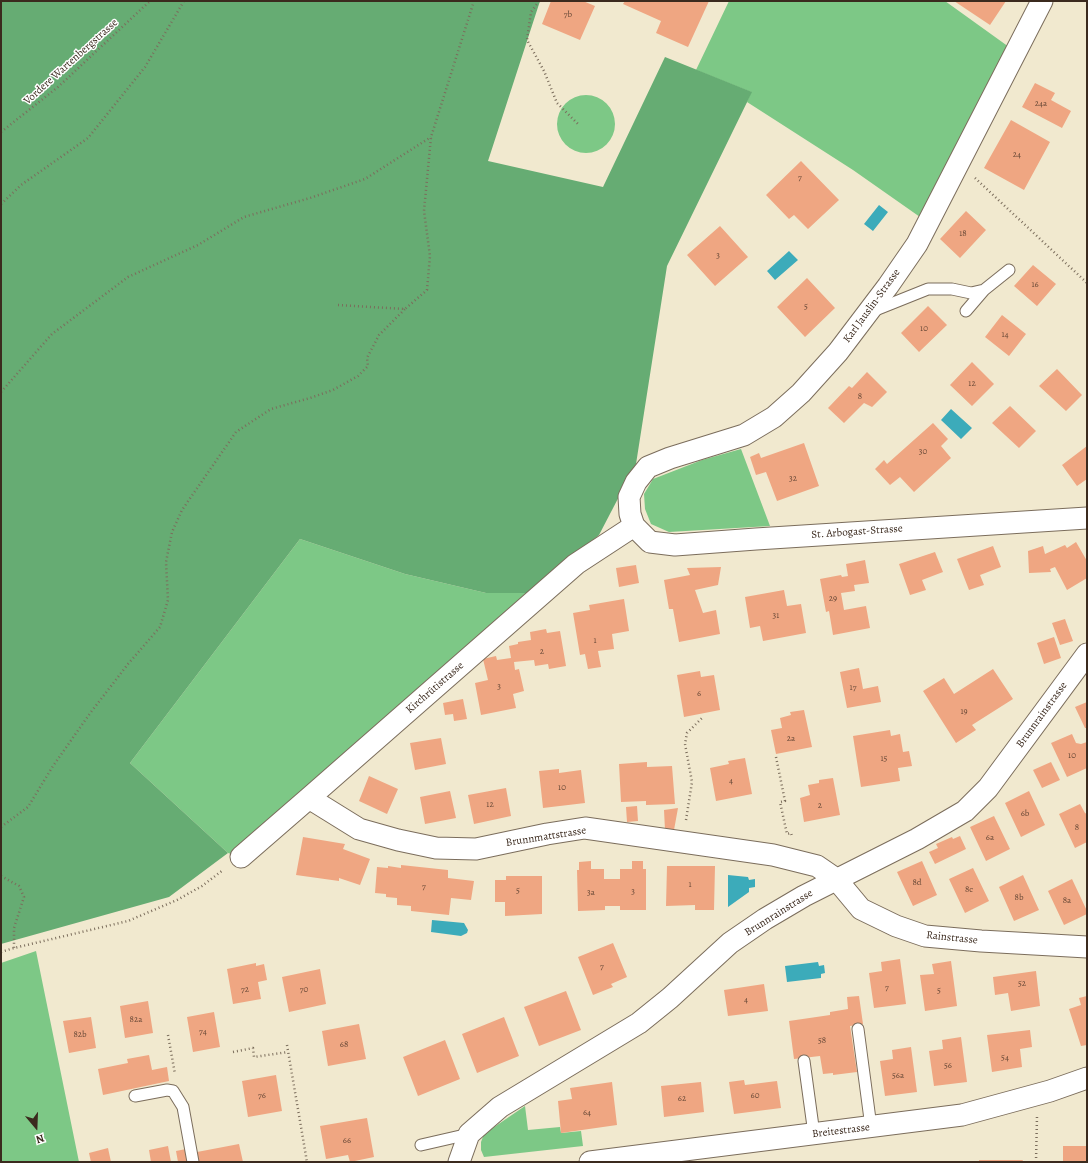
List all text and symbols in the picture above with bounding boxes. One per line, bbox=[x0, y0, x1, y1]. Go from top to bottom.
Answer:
house number: 7b bbox=[564, 10, 572, 20]
street label: Vordere Wartenbergstrasse bbox=[21, 16, 121, 108]
house number: 24a bbox=[1035, 99, 1047, 109]
house number: 24 bbox=[1013, 150, 1021, 160]
house number: 7 bbox=[798, 173, 802, 183]
house number: 18 bbox=[959, 229, 967, 239]
house number: 3 bbox=[716, 251, 720, 261]
street label: Karl Jauslin-Strasse bbox=[841, 266, 903, 346]
house number: 16 bbox=[1031, 280, 1039, 290]
house number: 5 bbox=[804, 302, 808, 312]
house number: 10 bbox=[920, 324, 928, 334]
house number: 14 bbox=[1001, 330, 1009, 340]
house number: 12 bbox=[968, 379, 976, 389]
house number: 8 bbox=[858, 392, 862, 402]
house number: 30 bbox=[919, 447, 927, 457]
house number: 32 bbox=[789, 474, 797, 484]
street label: St. Arbogast-Strasse bbox=[811, 522, 903, 542]
house number: 29 bbox=[829, 594, 837, 604]
house number: 31 bbox=[773, 611, 779, 621]
house number: 1 bbox=[593, 636, 597, 646]
house number: 2 bbox=[540, 647, 544, 657]
street label: Kirchrütistrasse bbox=[403, 659, 467, 717]
street label: Brunnrainstrasse bbox=[1014, 680, 1070, 750]
house number: 3 bbox=[497, 682, 501, 692]
house number: 17 bbox=[850, 683, 856, 693]
house number: 6 bbox=[697, 689, 701, 699]
house number: 19 bbox=[960, 707, 968, 717]
house number: 2a bbox=[787, 734, 795, 744]
house number: 10 bbox=[1068, 751, 1076, 761]
house number: 15 bbox=[881, 754, 887, 764]
house number: 4 bbox=[729, 776, 733, 786]
house number: 10 bbox=[558, 783, 566, 793]
house number: 12 bbox=[486, 800, 494, 810]
house number: 2 bbox=[818, 801, 822, 811]
house number: 6b bbox=[1021, 809, 1029, 819]
house number: 8 bbox=[1075, 823, 1079, 833]
street label: Brunnmattstrasse bbox=[505, 824, 587, 850]
house number: 6a bbox=[986, 833, 994, 843]
house number: 8d bbox=[912, 878, 922, 888]
house number: 1 bbox=[688, 880, 692, 890]
house number: 7 bbox=[422, 882, 426, 892]
house number: 8c bbox=[965, 885, 973, 895]
house number: 5 bbox=[516, 886, 520, 896]
house number: 3 bbox=[631, 887, 635, 897]
street label: Brunnrainstrasse bbox=[742, 887, 816, 939]
house number: 3a bbox=[587, 888, 595, 898]
house number: 8b bbox=[1015, 893, 1023, 903]
house number: 8a bbox=[1063, 896, 1071, 906]
street label: Rainstrasse bbox=[926, 929, 978, 947]
house number: 7 bbox=[600, 962, 604, 972]
house number: 52 bbox=[1018, 979, 1026, 989]
house number: 7 bbox=[885, 983, 889, 993]
house number: 72 bbox=[241, 985, 249, 995]
house number: 70 bbox=[300, 985, 308, 995]
house number: 5 bbox=[937, 986, 941, 996]
house number: 4 bbox=[744, 995, 748, 1005]
house number: 82a bbox=[130, 1015, 142, 1025]
house number: 74 bbox=[199, 1027, 207, 1037]
house number: 82b bbox=[73, 1030, 87, 1040]
house number: 58 bbox=[818, 1036, 826, 1046]
house number: 68 bbox=[340, 1040, 348, 1050]
house number: 54 bbox=[1001, 1053, 1009, 1063]
house number: 56 bbox=[944, 1061, 952, 1071]
house number: 56a bbox=[892, 1071, 904, 1081]
house number: 76 bbox=[258, 1091, 266, 1101]
house number: 60 bbox=[751, 1091, 759, 1101]
house number: 62 bbox=[678, 1094, 686, 1104]
north arrow bbox=[16, 1107, 56, 1147]
house number: 64 bbox=[583, 1108, 591, 1118]
street label: Breitestrasse bbox=[811, 1121, 871, 1141]
text: N bbox=[34, 1130, 46, 1147]
house number: 66 bbox=[343, 1136, 351, 1146]

